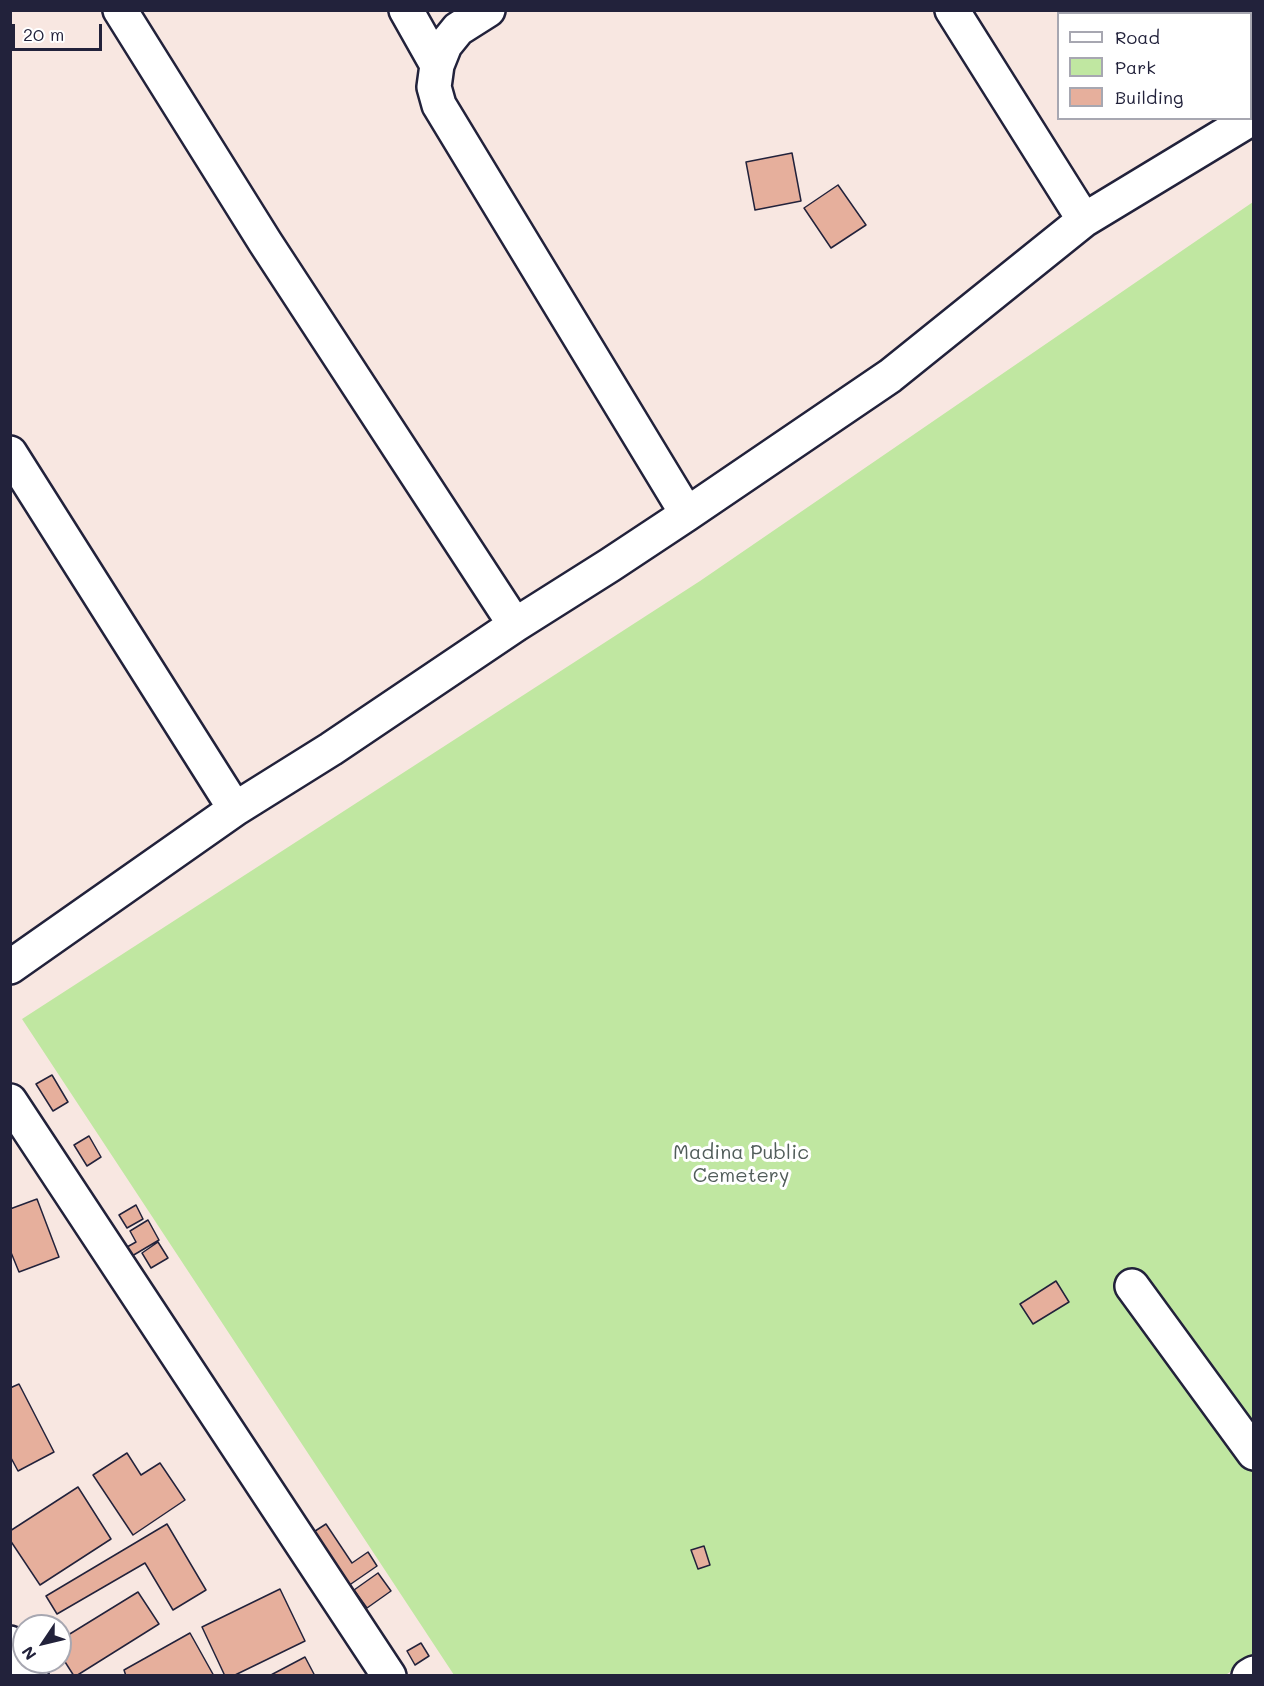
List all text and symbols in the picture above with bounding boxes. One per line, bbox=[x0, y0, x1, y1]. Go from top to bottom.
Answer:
scale bar bbox=[15, 12, 105, 50]
legend bbox=[1057, 12, 1252, 120]
text: 20 m bbox=[23, 22, 64, 46]
text: Road bbox=[1115, 25, 1160, 49]
text: Park bbox=[1115, 55, 1156, 79]
text: Building bbox=[1115, 85, 1183, 109]
park label: Madina Public Cemetery bbox=[673, 1141, 809, 1188]
north arrow bbox=[12, 1614, 72, 1674]
text: N bbox=[16, 1642, 41, 1664]

